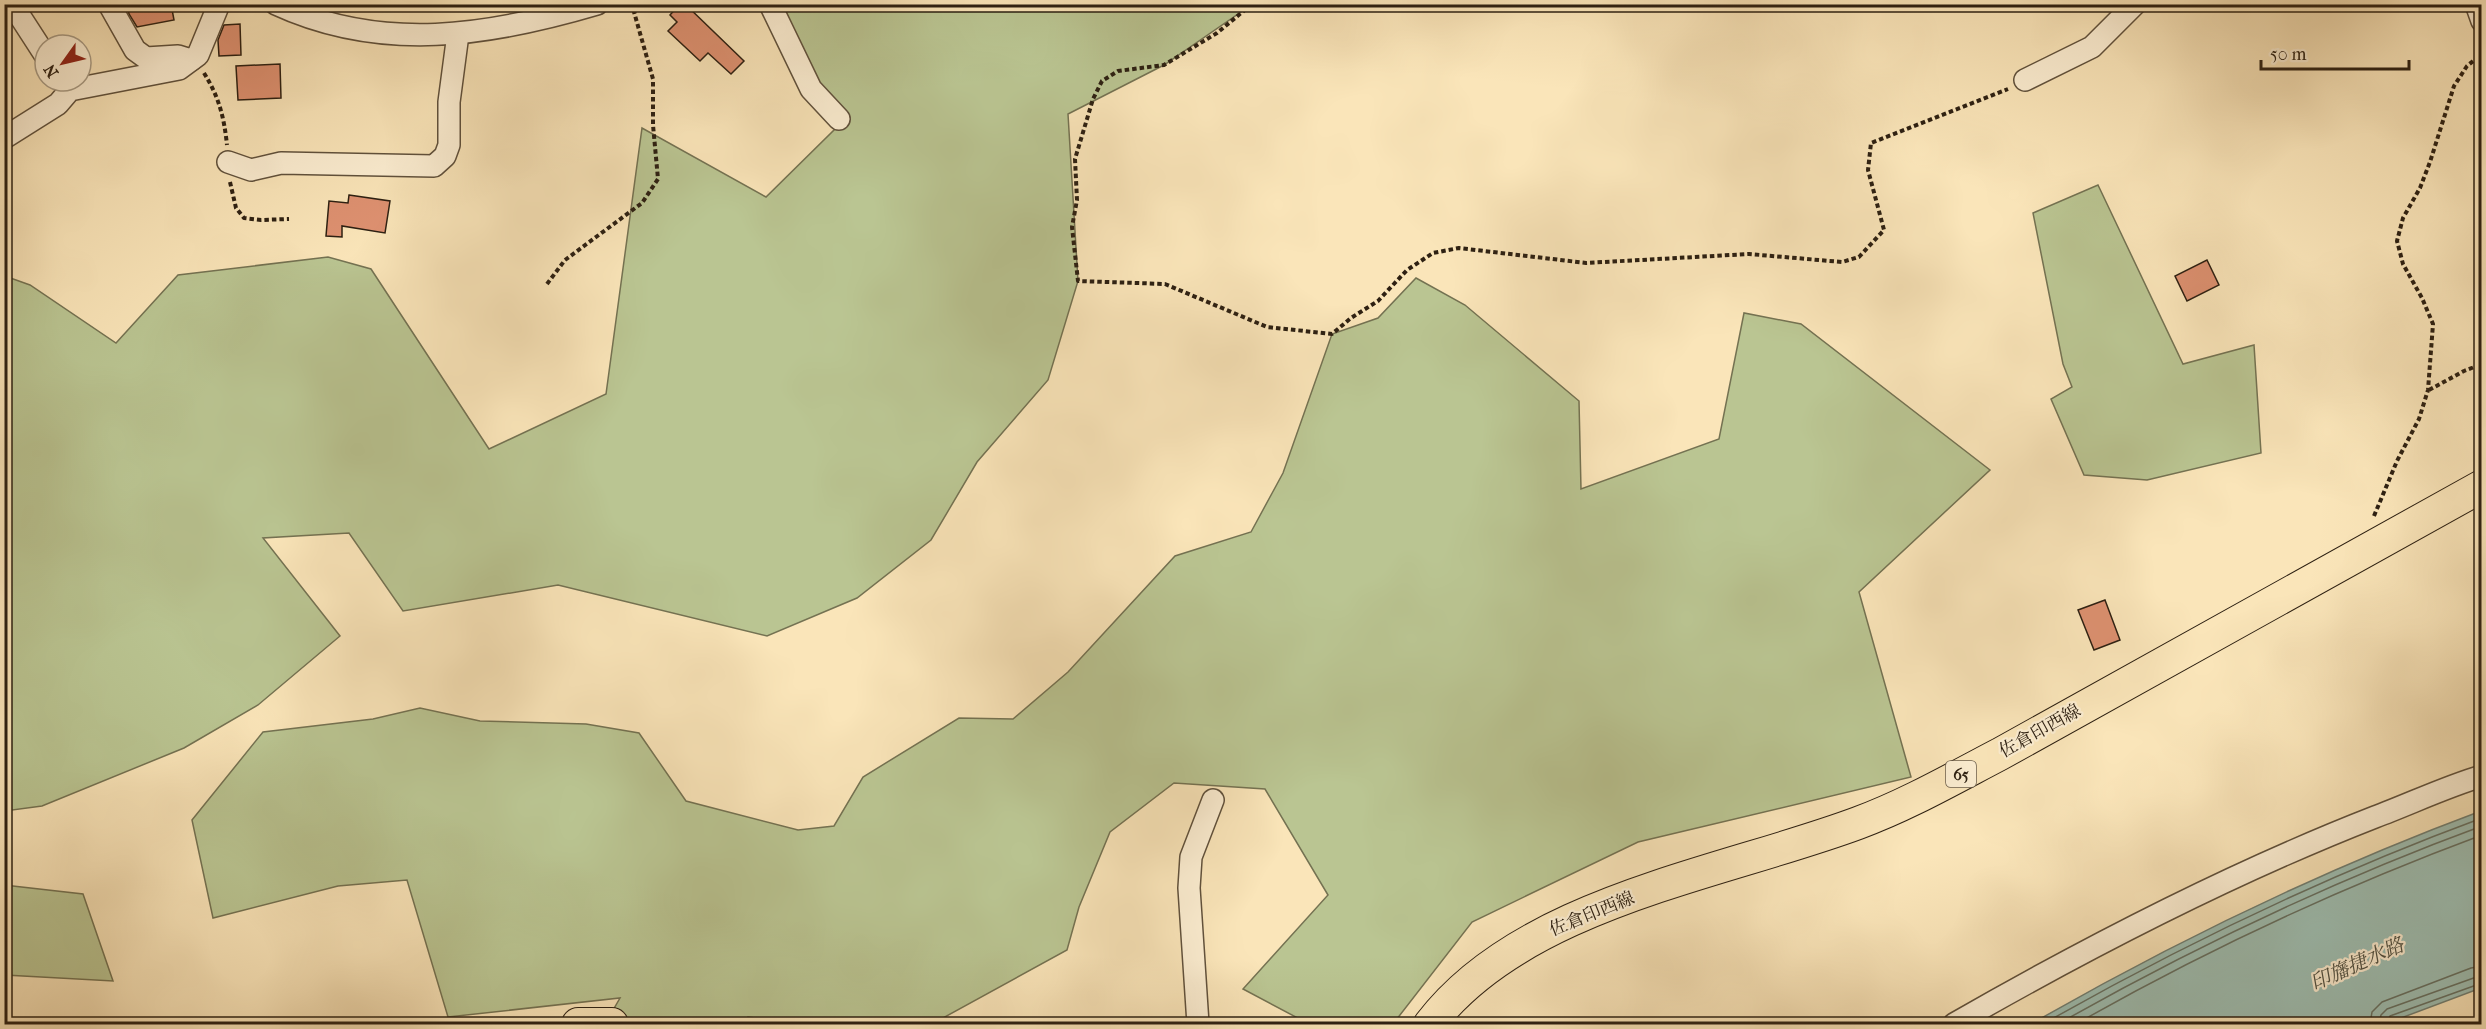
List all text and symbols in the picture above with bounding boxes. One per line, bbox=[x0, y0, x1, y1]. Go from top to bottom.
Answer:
north arrow bbox=[33, 33, 93, 93]
scale bar bbox=[2261, 33, 2410, 71]
text: 50 m bbox=[2270, 44, 2307, 65]
text: N bbox=[39, 60, 62, 81]
street label: 佐倉印西線 bbox=[1996, 700, 2084, 762]
road number: 65 bbox=[1946, 761, 1976, 787]
street label: 佐倉印西線 bbox=[1546, 887, 1638, 941]
water label: 印旛捷水路 bbox=[2307, 932, 2409, 995]

